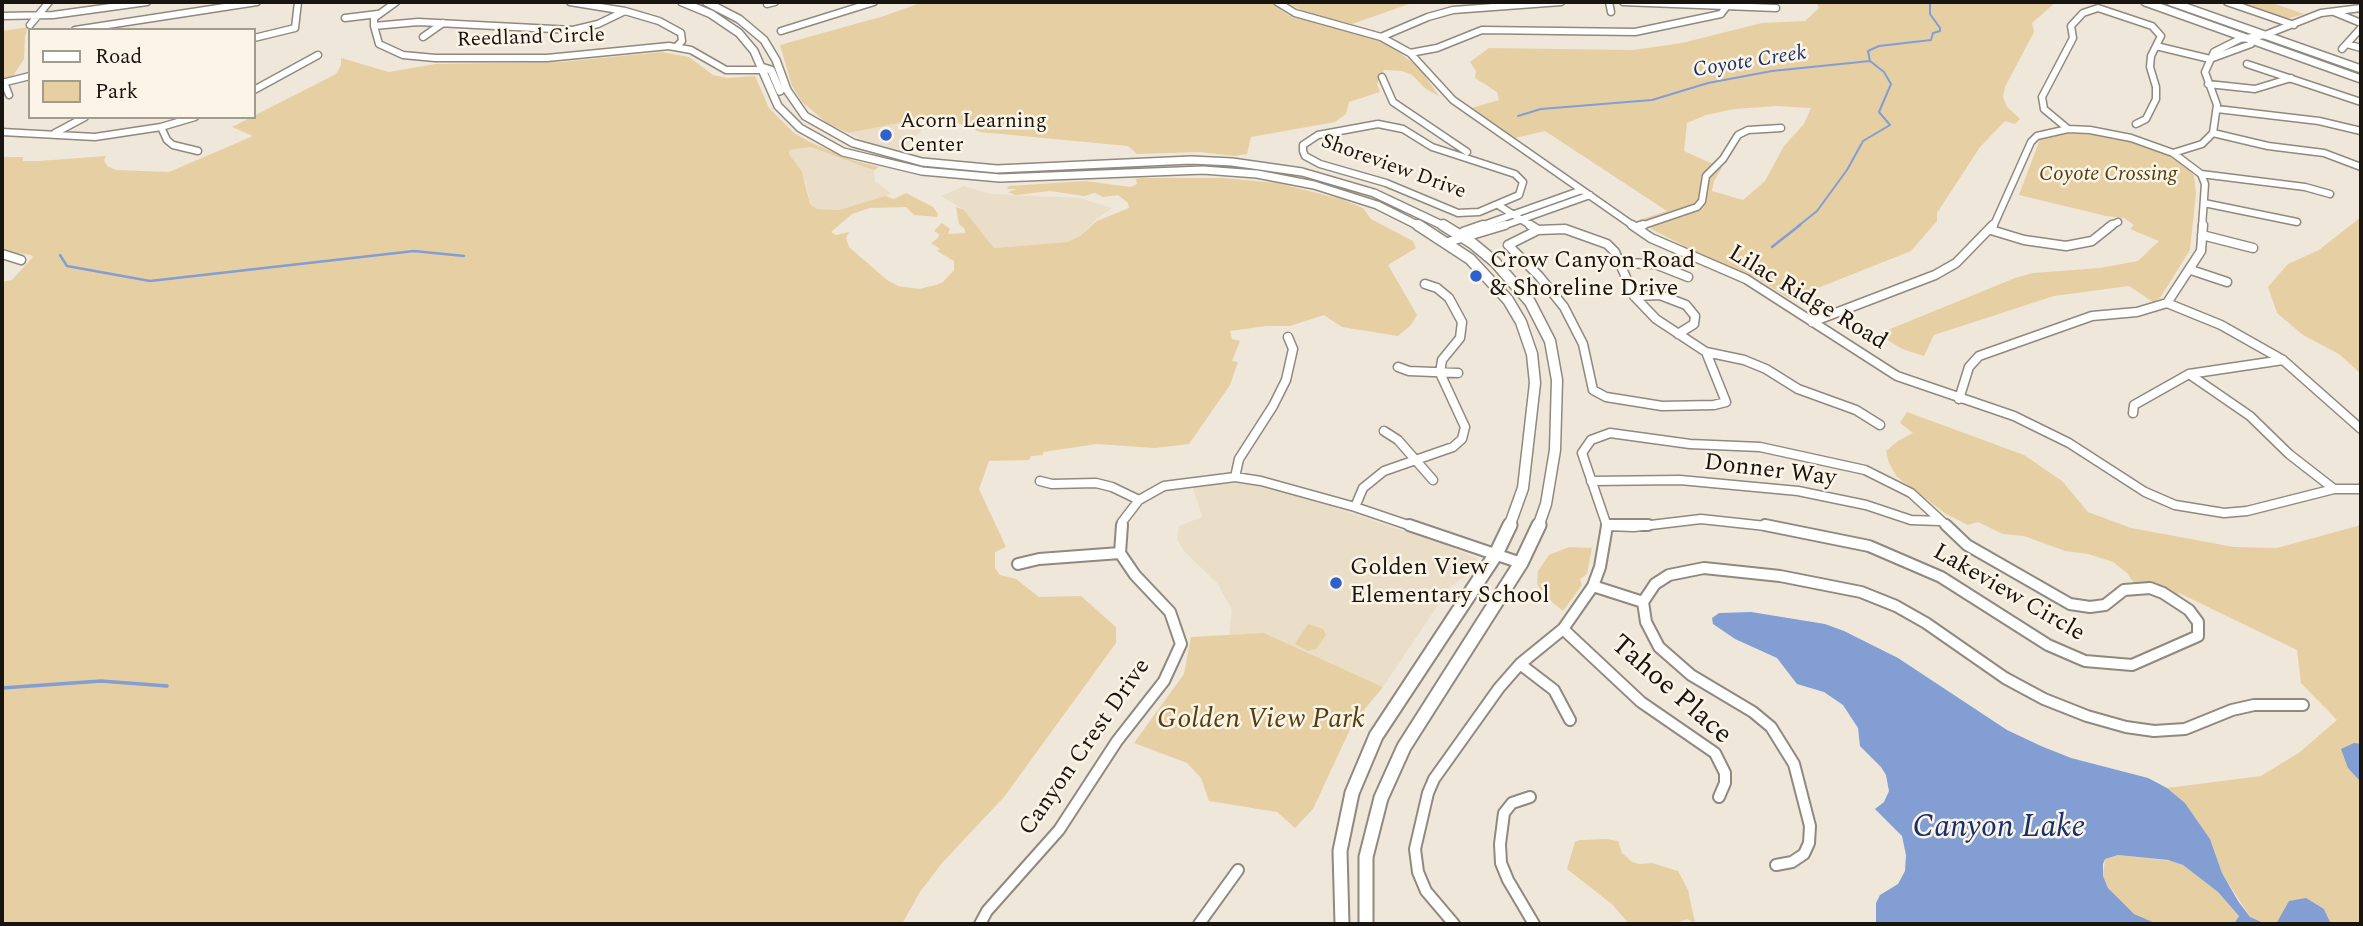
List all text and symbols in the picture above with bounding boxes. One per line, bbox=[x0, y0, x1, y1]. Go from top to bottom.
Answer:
street label: Reedland Circle bbox=[457, 24, 605, 54]
legend bbox=[28, 28, 256, 119]
text: Road bbox=[95, 41, 142, 73]
water label: Coyote Creek bbox=[1691, 42, 1809, 84]
text: Park bbox=[95, 76, 138, 108]
place label: Acorn Learning Center bbox=[900, 110, 1047, 160]
marker: Acorn Learning Center bbox=[878, 127, 894, 143]
street label: Shoreview Drive bbox=[1317, 130, 1469, 206]
park label: Coyote Crossing bbox=[2039, 163, 2177, 189]
street label: Lilac Ridge Road bbox=[1722, 240, 1892, 358]
place label: Crow Canyon Road & Shoreline Drive bbox=[1490, 248, 1695, 304]
marker: Crow Canyon Road & Shoreline Drive bbox=[1468, 268, 1484, 284]
street label: Donner Way bbox=[1702, 450, 1838, 494]
street label: Lakeview Circle bbox=[1927, 539, 2089, 649]
place label: Golden View Elementary School bbox=[1350, 555, 1550, 611]
marker: Golden View Elementary School bbox=[1328, 575, 1344, 591]
street label: Tahoe Place bbox=[1602, 629, 1738, 753]
street label: Canyon Crest Drive bbox=[1014, 654, 1158, 842]
park label: Golden View Park bbox=[1157, 705, 1365, 739]
water label: Canyon Lake bbox=[1913, 811, 2085, 849]

